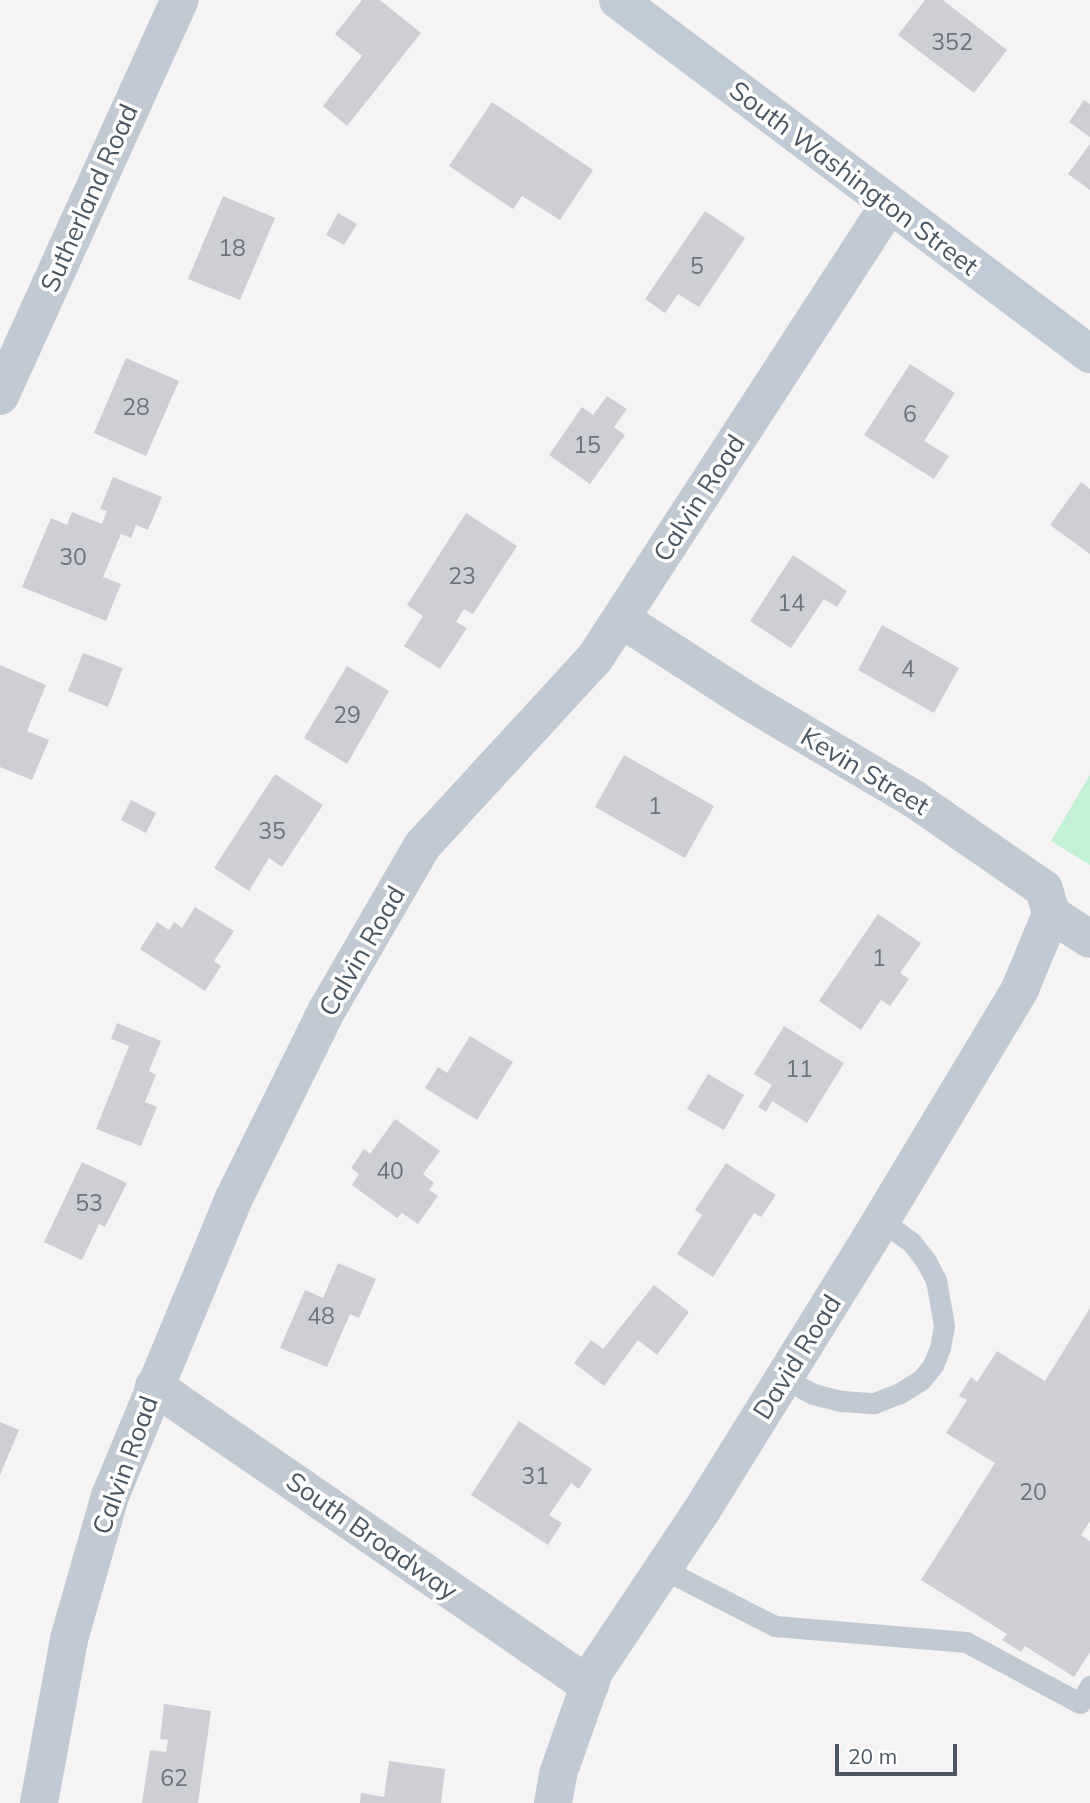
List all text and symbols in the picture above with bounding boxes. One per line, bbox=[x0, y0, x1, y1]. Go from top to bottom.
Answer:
house number: 352 bbox=[931, 28, 973, 56]
street label: South Washington Street bbox=[724, 74, 984, 282]
street label: Sutherland Road bbox=[34, 99, 144, 297]
house number: 18 bbox=[218, 234, 246, 262]
house number: 5 bbox=[690, 252, 704, 280]
house number: 28 bbox=[122, 393, 150, 421]
house number: 6 bbox=[903, 400, 917, 428]
street label: Calvin Road bbox=[646, 429, 752, 567]
house number: 15 bbox=[573, 431, 601, 459]
house number: 30 bbox=[59, 543, 87, 571]
house number: 23 bbox=[448, 562, 476, 590]
house number: 14 bbox=[777, 589, 805, 617]
house number: 4 bbox=[901, 655, 915, 683]
house number: 29 bbox=[333, 701, 361, 729]
street label: Kevin Street bbox=[795, 721, 935, 821]
house number: 1 bbox=[648, 792, 662, 820]
house number: 35 bbox=[258, 817, 286, 845]
street label: Calvin Road bbox=[312, 880, 412, 1022]
house number: 1 bbox=[872, 944, 886, 972]
house number: 11 bbox=[785, 1055, 813, 1083]
house number: 40 bbox=[376, 1157, 404, 1185]
house number: 53 bbox=[75, 1189, 103, 1217]
street label: David Road bbox=[746, 1289, 848, 1425]
house number: 48 bbox=[307, 1302, 335, 1330]
street label: Calvin Road bbox=[86, 1392, 164, 1538]
house number: 31 bbox=[521, 1462, 549, 1490]
street label: South Broadway bbox=[280, 1465, 464, 1607]
house number: 20 bbox=[1019, 1478, 1047, 1506]
scale bar bbox=[838, 1730, 960, 1774]
text: 20 m bbox=[848, 1743, 897, 1769]
house number: 62 bbox=[160, 1764, 188, 1792]

